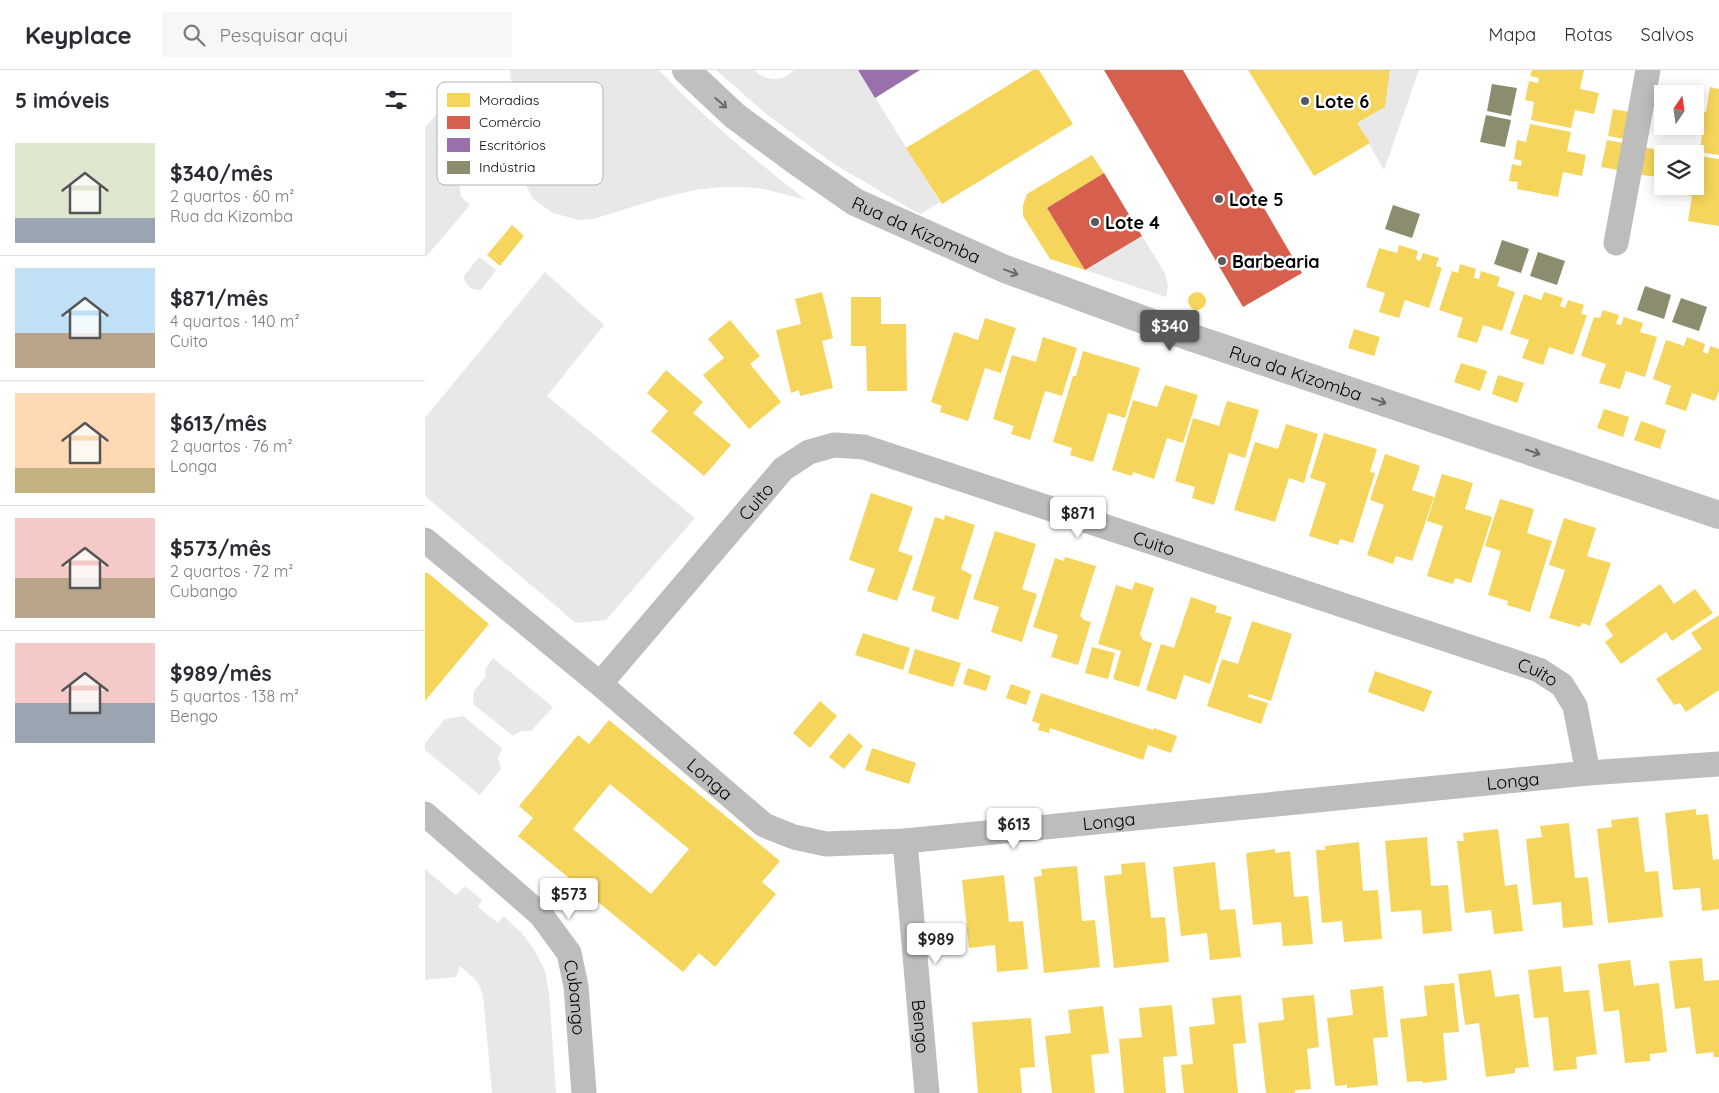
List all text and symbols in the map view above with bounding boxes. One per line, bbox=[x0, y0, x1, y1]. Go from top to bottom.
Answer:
search box bbox=[162, 12, 512, 57]
text: Keyplace bbox=[25, 20, 132, 50]
icon: search bbox=[180, 21, 208, 49]
text: Pesquisar aqui bbox=[220, 23, 348, 47]
text: Mapa bbox=[1489, 23, 1536, 46]
text: Rotas bbox=[1564, 23, 1613, 46]
text: Salvos bbox=[1641, 23, 1694, 46]
legend bbox=[437, 82, 603, 185]
north arrow bbox=[1654, 85, 1704, 135]
map controls bbox=[1654, 85, 1704, 195]
icon: filters bbox=[382, 86, 410, 114]
text: 5 imóveis bbox=[15, 87, 109, 113]
place label: Lote 6 bbox=[1315, 90, 1369, 113]
text: Moradias bbox=[479, 91, 539, 109]
marker: Lote 6 bbox=[1299, 95, 1311, 107]
one-way arrow bbox=[715, 98, 728, 109]
text: Comércio bbox=[479, 113, 541, 131]
text: Escritórios bbox=[479, 136, 546, 154]
button: layers bbox=[1654, 145, 1704, 195]
text: Indústria bbox=[479, 158, 535, 176]
text: $340/mês bbox=[170, 160, 273, 186]
icon: home bbox=[55, 163, 115, 223]
text: 2 quartos · 60 m² bbox=[170, 186, 294, 206]
place label: Lote 5 bbox=[1229, 188, 1284, 211]
street label: Rua da Kizomba bbox=[848, 191, 984, 268]
marker: Lote 5 bbox=[1213, 193, 1225, 205]
text: Rua da Kizomba bbox=[170, 206, 293, 226]
place label: Lote 4 bbox=[1105, 211, 1160, 234]
marker: Lote 4 bbox=[1089, 216, 1101, 228]
place label: Barbearia bbox=[1232, 250, 1320, 273]
marker: Barbearia bbox=[1216, 255, 1228, 267]
one-way arrow bbox=[1004, 268, 1019, 277]
text: $871/mês bbox=[170, 285, 268, 311]
icon: home bbox=[55, 288, 115, 348]
pin: $340 bbox=[1140, 310, 1200, 352]
text: 4 quartos · 140 m² bbox=[170, 311, 300, 331]
text: $340 bbox=[1151, 316, 1189, 336]
text: Cuito bbox=[170, 331, 208, 351]
street label: Rua da Kizomba bbox=[1227, 340, 1365, 406]
one-way arrow bbox=[1371, 396, 1387, 406]
text: $613/mês bbox=[170, 410, 267, 436]
icon: home bbox=[55, 413, 115, 473]
text: 2 quartos · 76 m² bbox=[170, 436, 293, 456]
one-way arrow bbox=[1525, 448, 1541, 458]
text: Longa bbox=[170, 456, 217, 476]
street label: Cuito bbox=[733, 478, 778, 525]
pin: $871 bbox=[1048, 496, 1108, 539]
text: $871 bbox=[1061, 503, 1095, 523]
street label: Cuito bbox=[1130, 525, 1178, 560]
text: $573/mês bbox=[170, 535, 271, 561]
icon: home bbox=[55, 538, 115, 598]
text: 2 quartos · 72 m² bbox=[170, 561, 293, 581]
text: Cubango bbox=[170, 581, 238, 601]
street label: Cuito bbox=[1515, 652, 1563, 691]
text: $989/mês bbox=[170, 660, 272, 686]
icon: home bbox=[55, 663, 115, 723]
text: 5 quartos · 138 m² bbox=[170, 686, 299, 706]
text: Bengo bbox=[170, 706, 218, 726]
street label: Longa bbox=[683, 753, 738, 805]
street label: Longa bbox=[1485, 766, 1540, 795]
street label: Longa bbox=[1081, 807, 1136, 835]
pin: $613 bbox=[984, 808, 1044, 850]
text: $613 bbox=[998, 814, 1030, 834]
pin: $573 bbox=[539, 878, 599, 920]
text: $573 bbox=[551, 884, 587, 904]
pin: $989 bbox=[906, 922, 966, 965]
text: $989 bbox=[918, 929, 954, 949]
street label: Cubango bbox=[559, 957, 591, 1036]
street label: Bengo bbox=[907, 998, 935, 1054]

